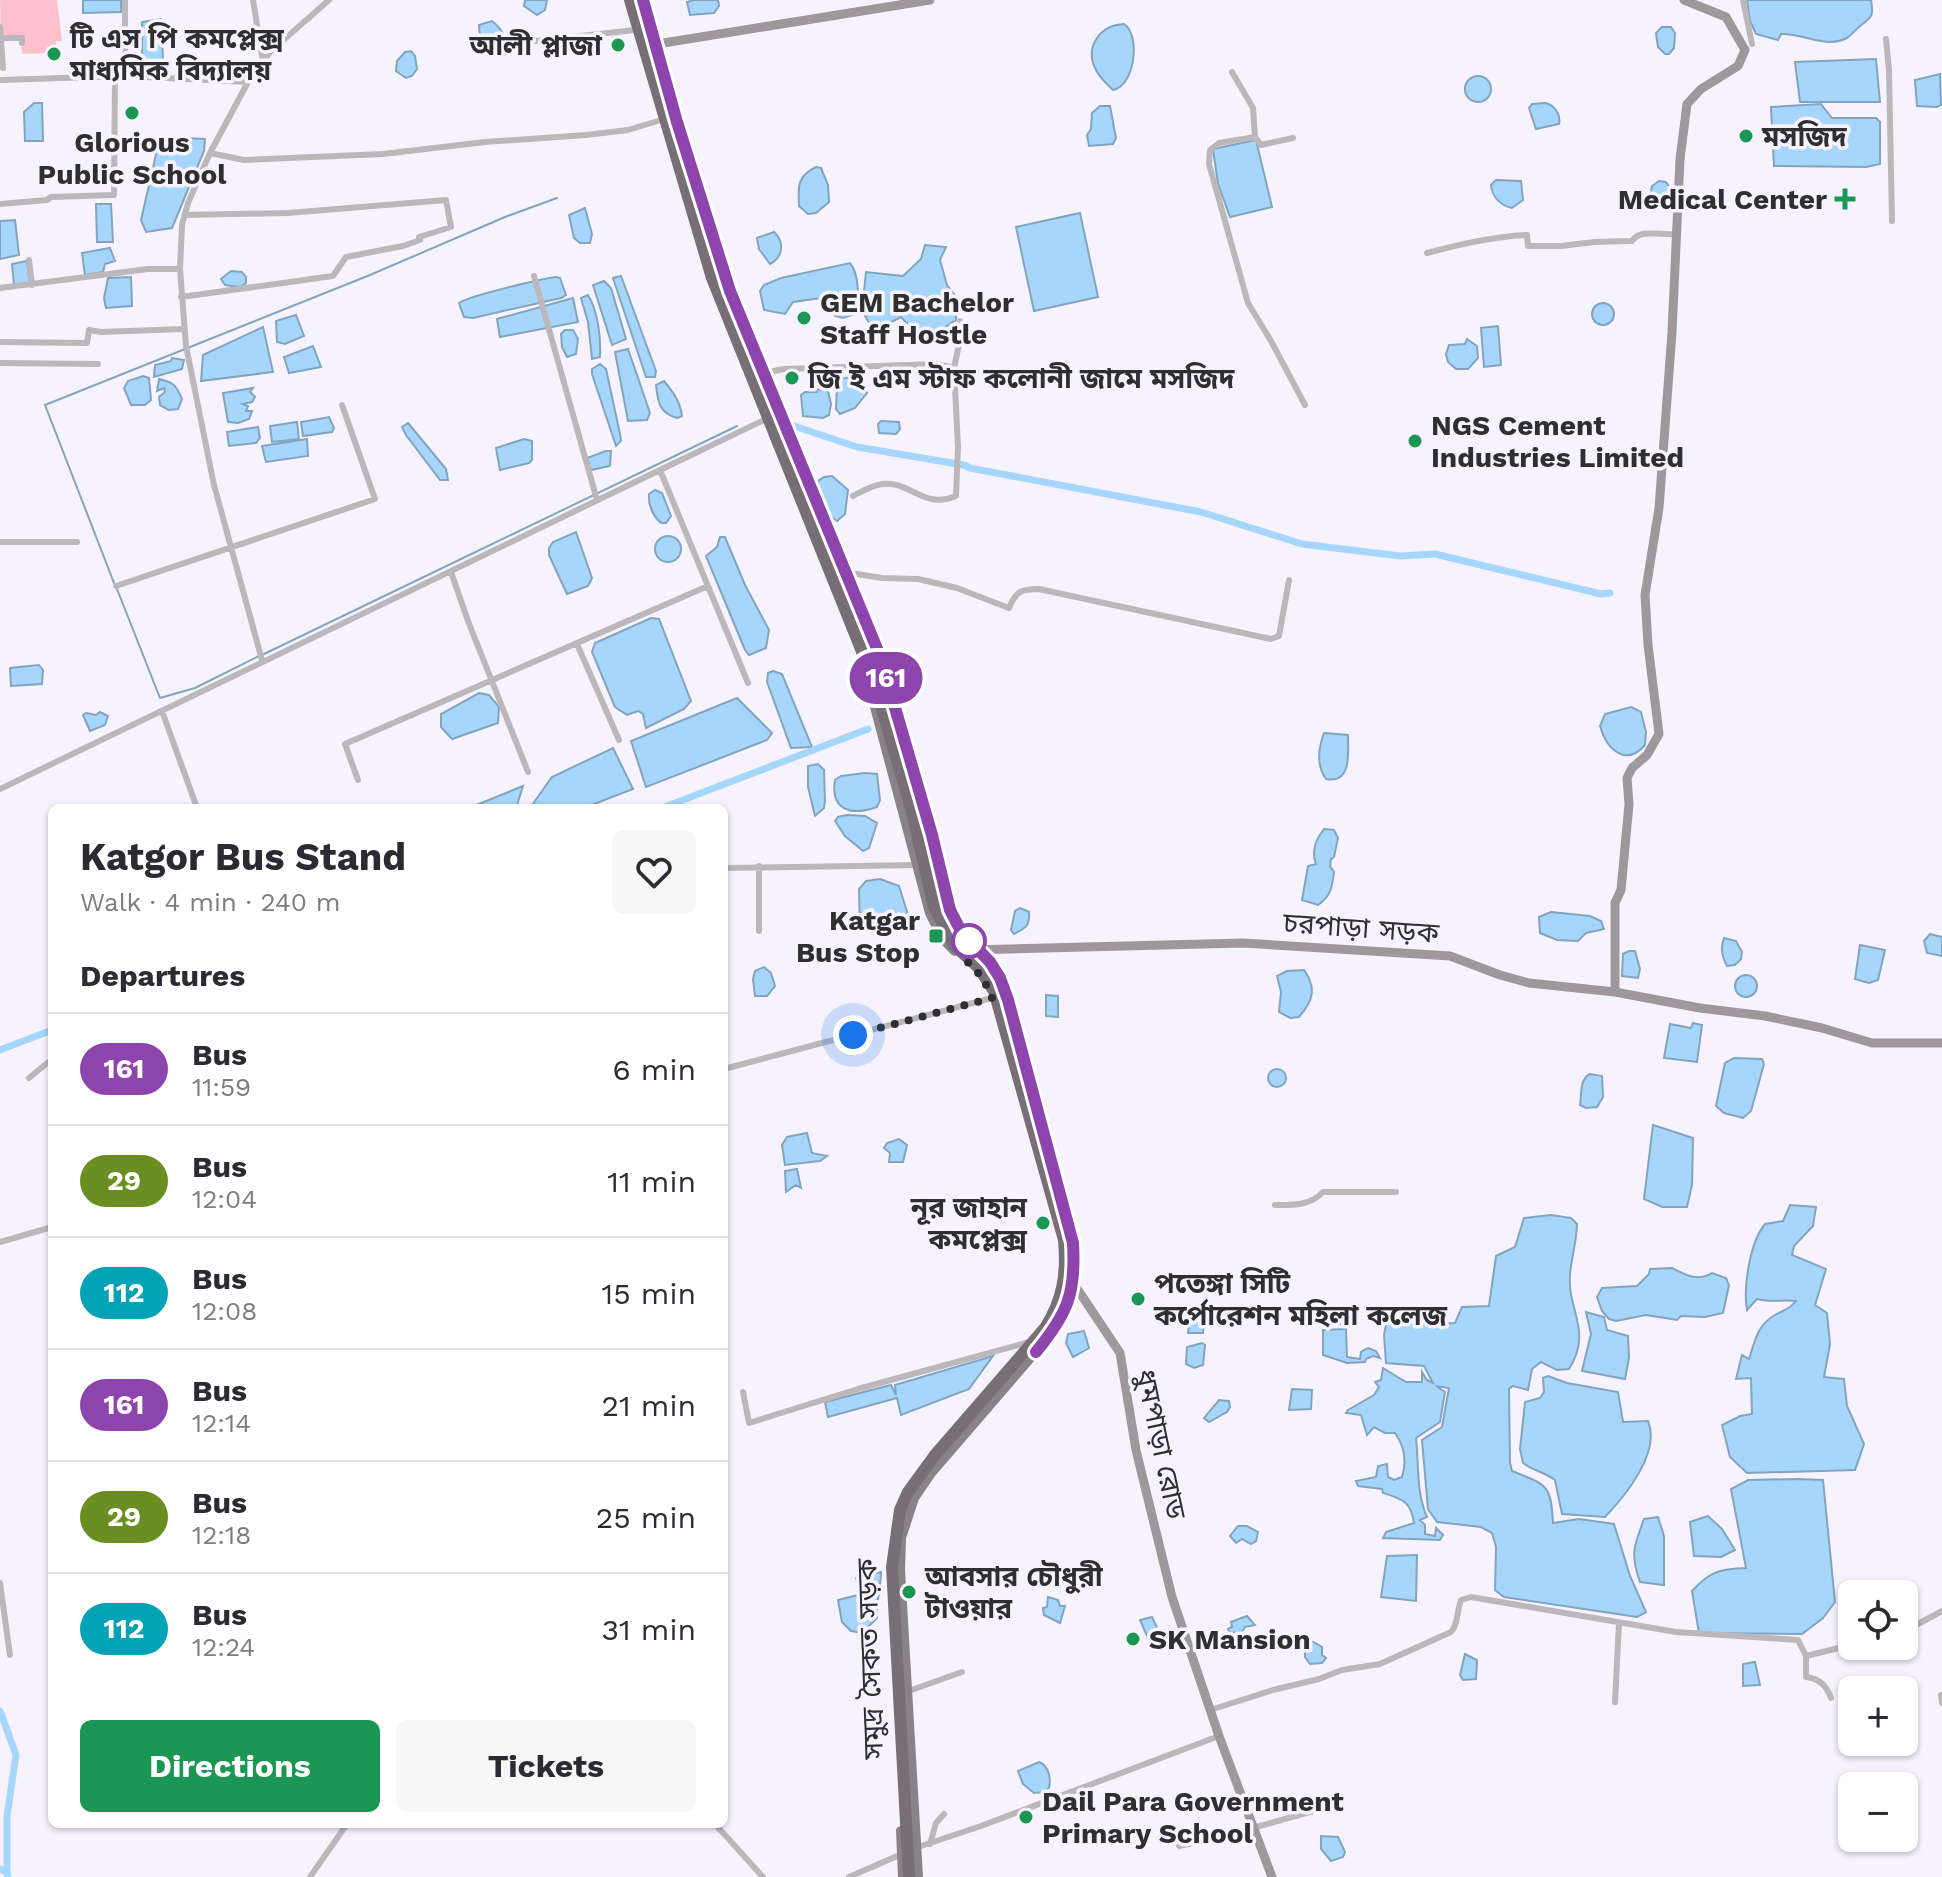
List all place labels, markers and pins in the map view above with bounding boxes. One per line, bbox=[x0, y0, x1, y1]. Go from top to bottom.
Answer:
place label: টি এস পি কমপ্লেক্স মাধ্যমিক বিদ্যালয় bbox=[69, 22, 284, 87]
place label: আলী প্লাজা bbox=[468, 29, 603, 62]
marker: আলী প্লাজা bbox=[609, 36, 627, 54]
marker: টি এস পি কমপ্লেক্স মাধ্যমিক বিদ্যালয় bbox=[45, 45, 63, 63]
marker: Glorious Public School bbox=[123, 104, 141, 122]
place label: মসজিদ bbox=[1761, 120, 1848, 153]
place label: Glorious Public School bbox=[38, 126, 227, 191]
marker: মসজিদ bbox=[1737, 127, 1755, 145]
place label: Medical Center bbox=[1618, 183, 1827, 216]
marker: Medical Center bbox=[1834, 188, 1856, 210]
place label: GEM Bachelor Staff Hostle bbox=[820, 286, 1014, 351]
marker: GEM Bachelor Staff Hostle bbox=[795, 309, 813, 327]
place label: জি ই এম স্টাফ কলোনী জামে মসজিদ bbox=[807, 362, 1236, 395]
marker: জি ই এম স্টাফ কলোনী জামে মসজিদ bbox=[783, 369, 801, 387]
place label: NGS Cement Industries Limited bbox=[1431, 409, 1684, 474]
marker: NGS Cement Industries Limited bbox=[1406, 432, 1424, 450]
place label: Katgar Bus Stop bbox=[796, 904, 920, 969]
unlabelled marker bbox=[952, 924, 986, 958]
marker: Katgar Bus Stop bbox=[927, 927, 945, 945]
place label: নূর জাহান কমপ্লেক্স bbox=[910, 1191, 1028, 1256]
marker: নূর জাহান কমপ্লেক্স bbox=[1034, 1214, 1052, 1232]
place label: পতেঙ্গা সিটি কর্পোরেশন মহিলা কলেজ bbox=[1153, 1267, 1448, 1332]
marker: পতেঙ্গা সিটি কর্পোরেশন মহিলা কলেজ bbox=[1129, 1290, 1147, 1308]
place label: আবসার চৌধুরী টাওয়ার bbox=[924, 1560, 1104, 1625]
marker: আবসার চৌধুরী টাওয়ার bbox=[900, 1583, 918, 1601]
place label: SK Mansion bbox=[1149, 1623, 1311, 1656]
marker: SK Mansion bbox=[1124, 1630, 1142, 1648]
place label: Dail Para Government Primary School bbox=[1042, 1785, 1344, 1850]
marker: Dail Para Government Primary School bbox=[1017, 1808, 1035, 1826]

